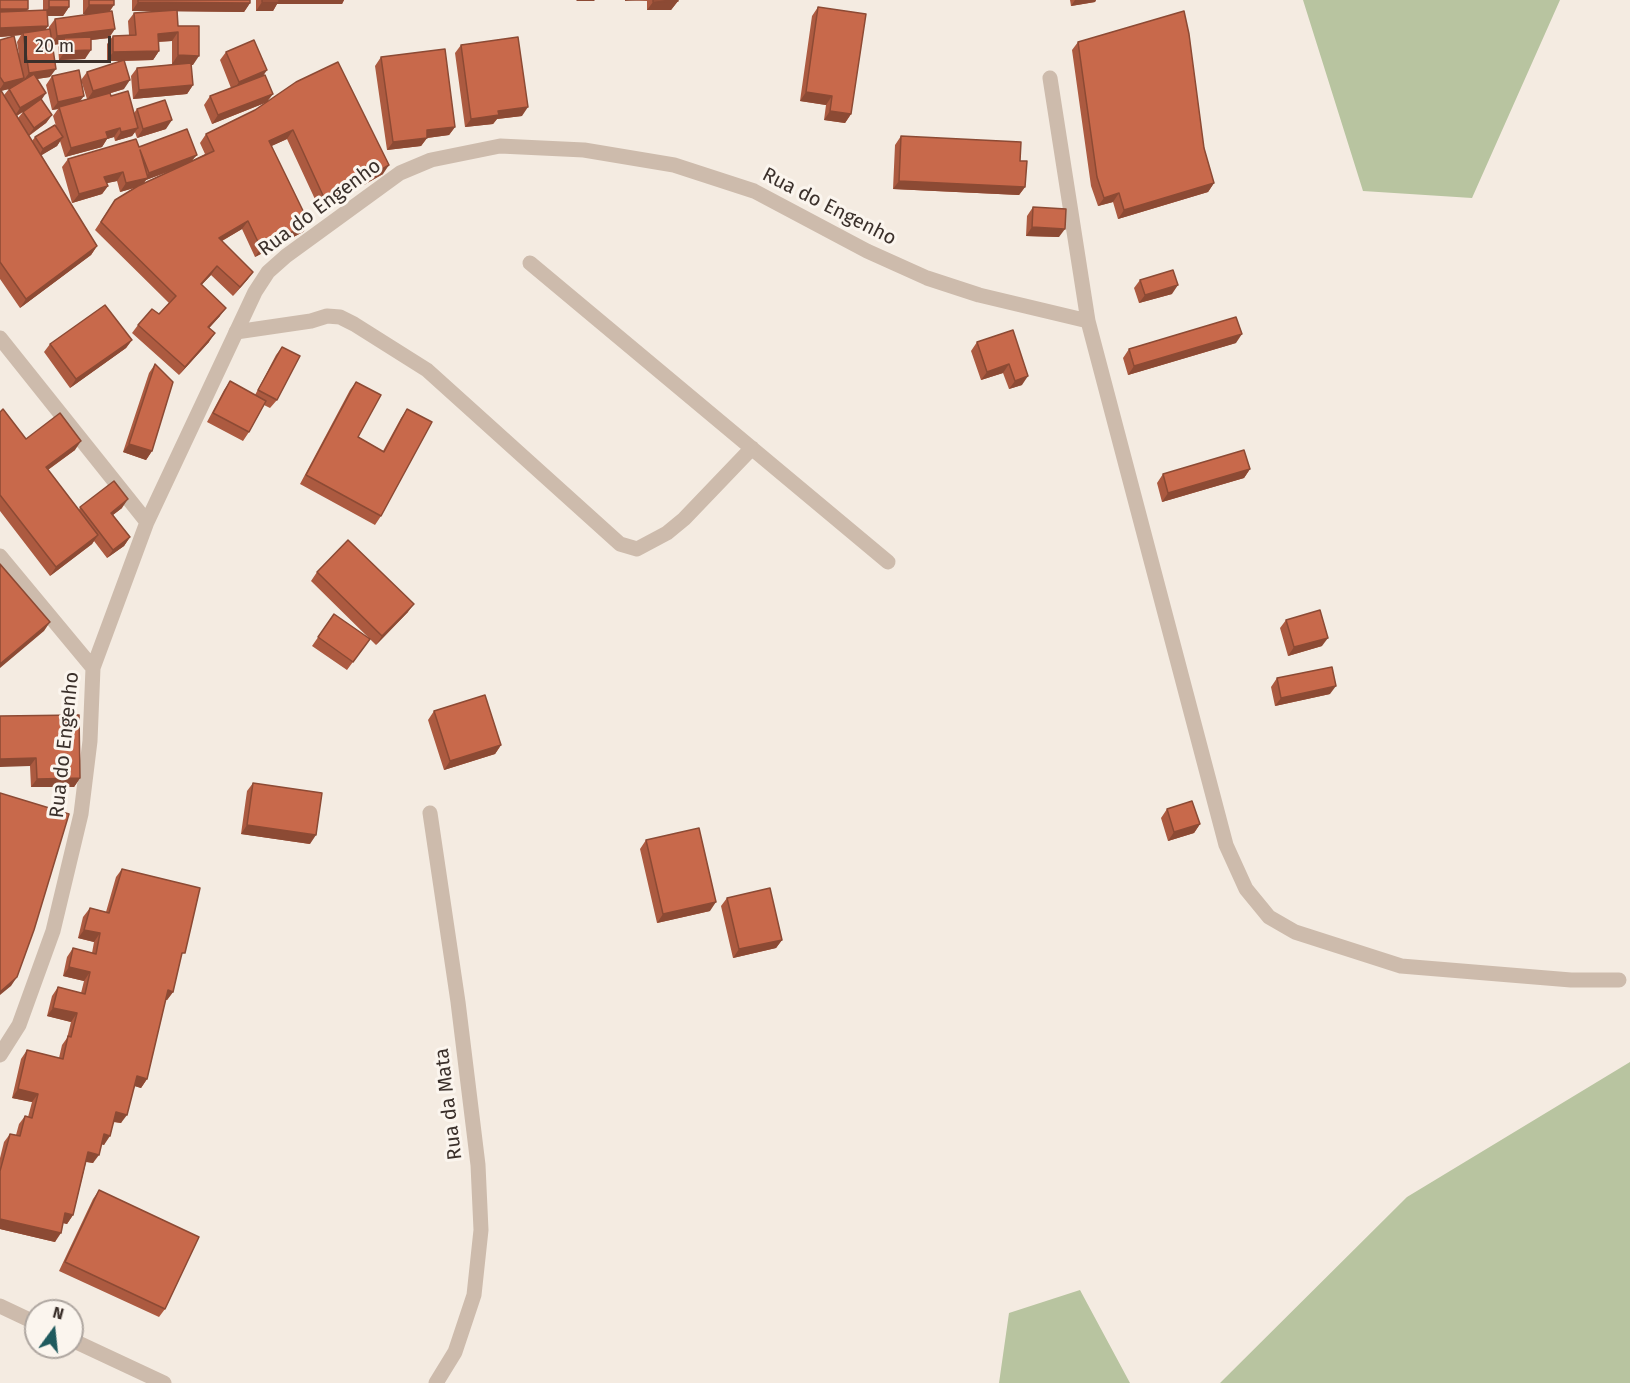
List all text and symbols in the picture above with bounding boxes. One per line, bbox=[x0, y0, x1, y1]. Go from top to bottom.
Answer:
scale bar bbox=[27, 24, 114, 62]
text: 20 m bbox=[35, 35, 74, 57]
street label: Rua do Engenho bbox=[254, 154, 386, 262]
street label: Rua do Engenho bbox=[758, 163, 900, 251]
street label: Rua do Engenho bbox=[45, 671, 85, 819]
street label: Rua da Mata bbox=[430, 1047, 468, 1161]
north arrow bbox=[24, 1299, 84, 1359]
text: N bbox=[51, 1303, 66, 1324]

